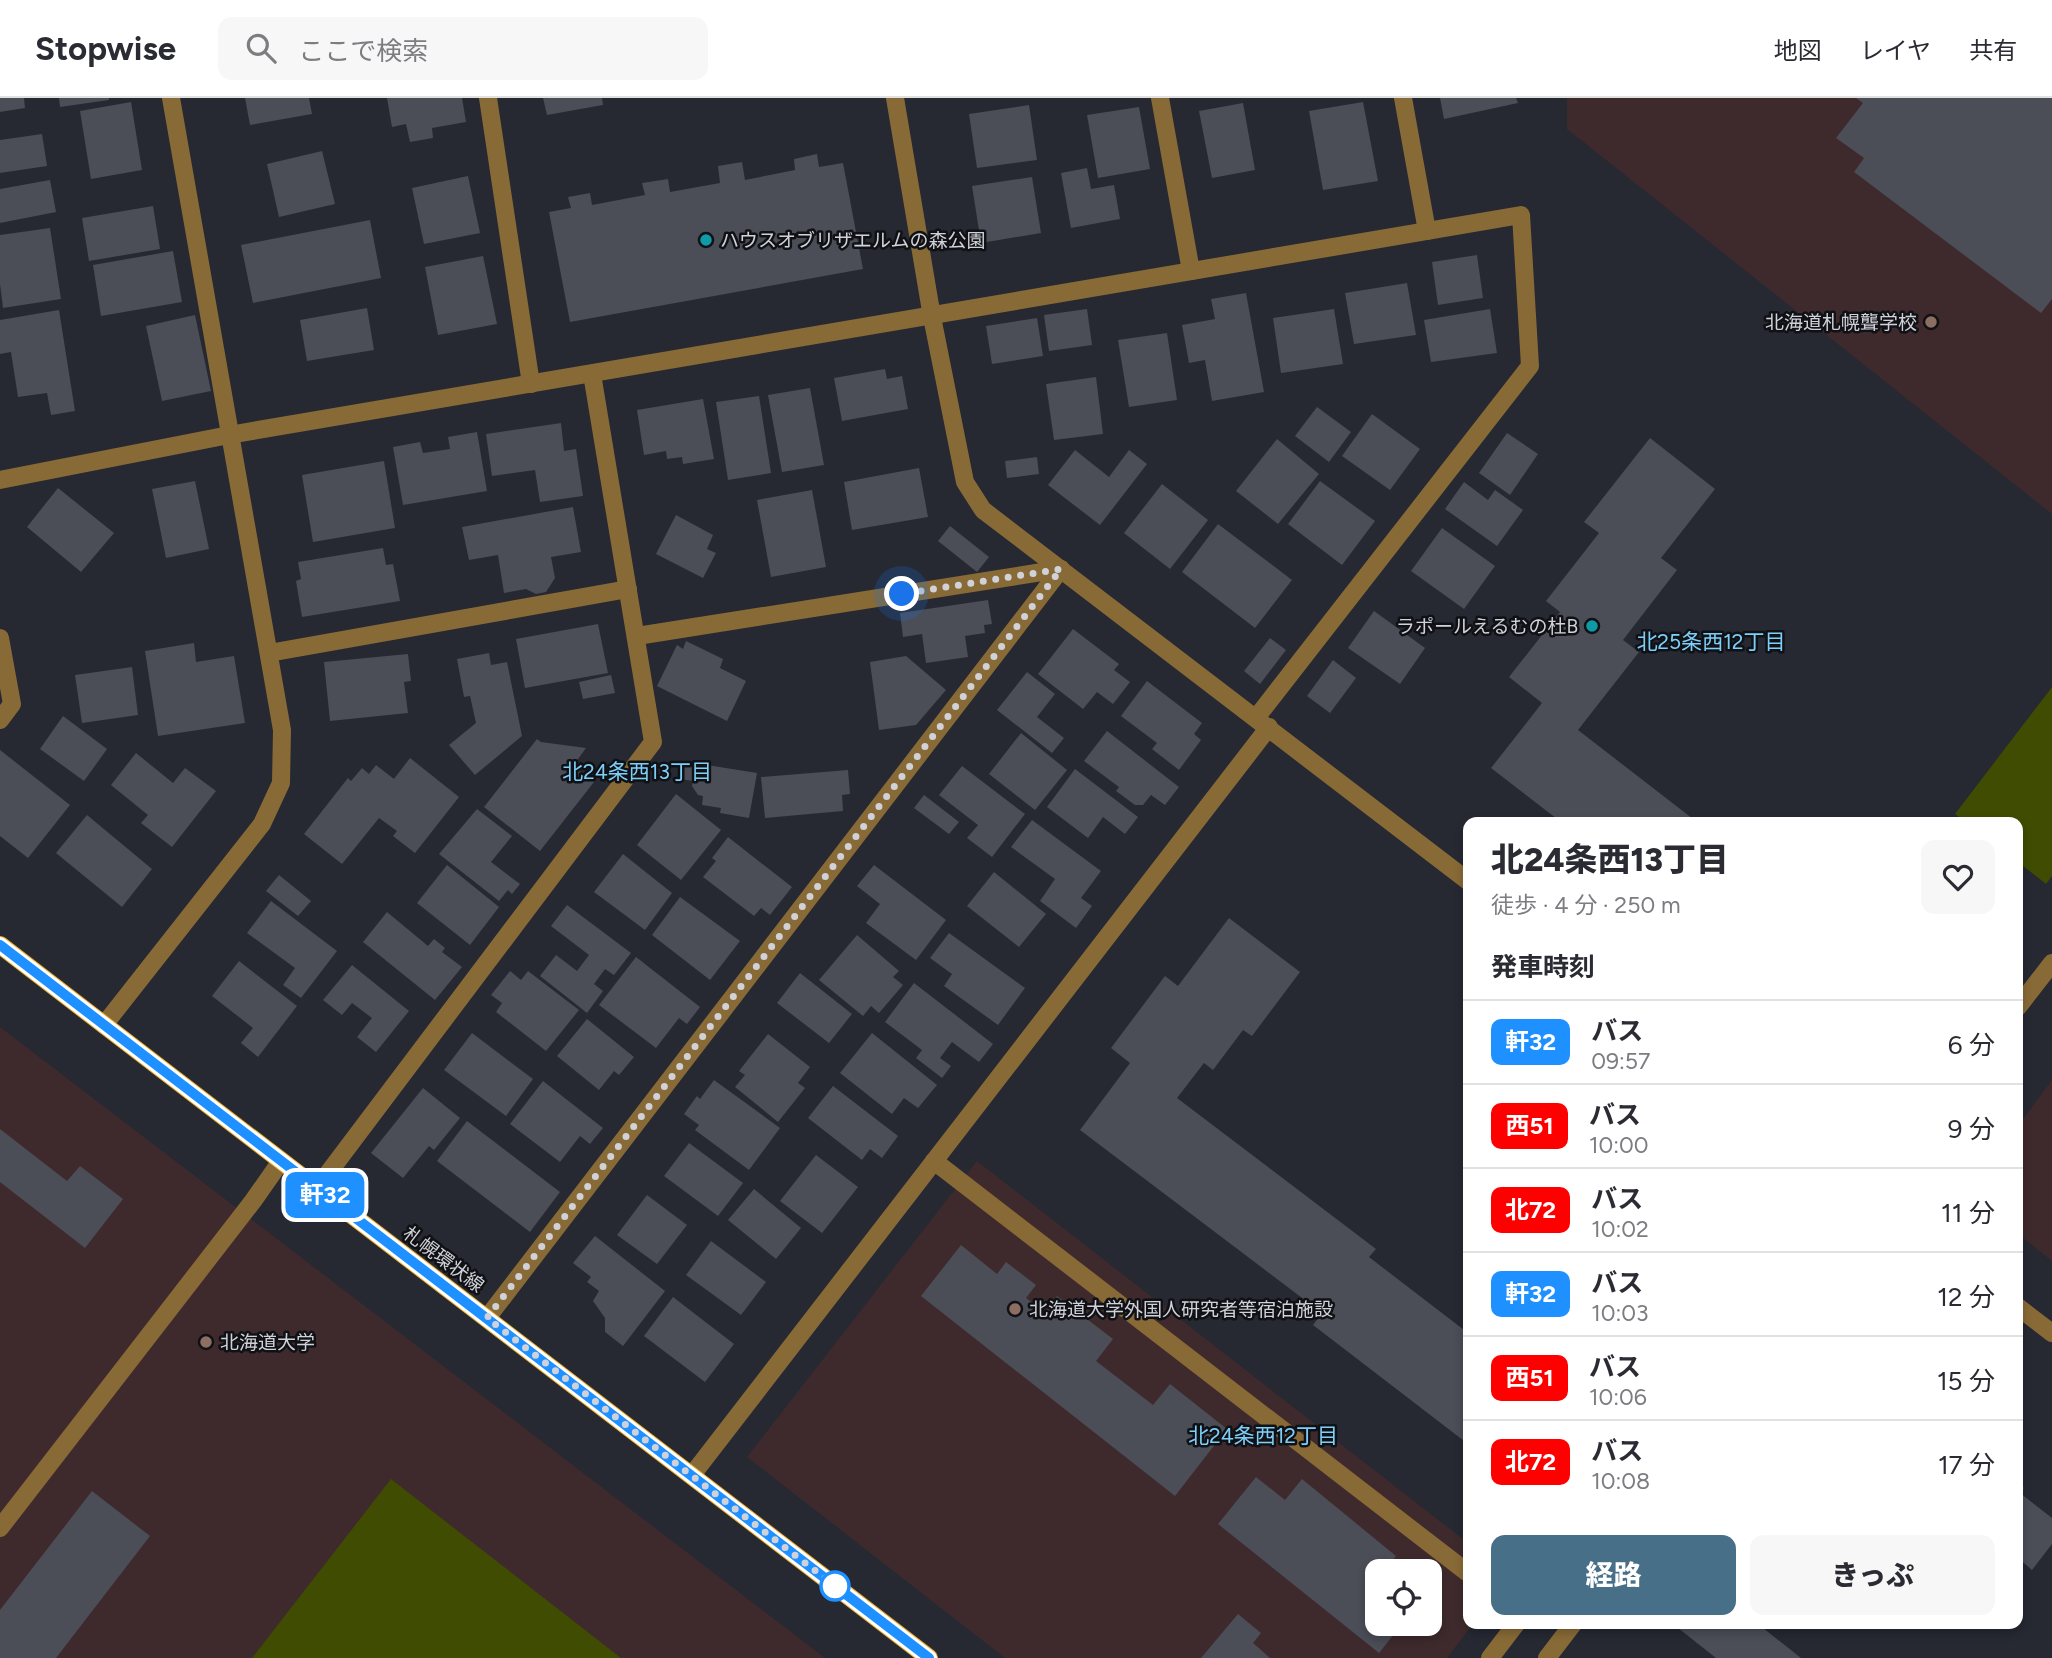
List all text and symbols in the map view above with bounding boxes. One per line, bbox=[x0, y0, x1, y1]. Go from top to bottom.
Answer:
search box bbox=[218, 17, 708, 80]
text: Stopwise bbox=[35, 29, 176, 68]
icon: search bbox=[242, 29, 280, 67]
text: ここで検索 bbox=[298, 35, 428, 67]
text: 地図 bbox=[1774, 36, 1822, 65]
text: レイヤ bbox=[1860, 36, 1931, 65]
text: 共有 bbox=[1969, 36, 2017, 65]
place label: ハウスオブリザエルムの森公園 bbox=[720, 229, 986, 252]
marker: ハウスオブリザエルムの森公園 bbox=[698, 232, 714, 248]
place label: 北海道札幌聾学校 bbox=[1765, 311, 1917, 334]
marker: 北海道札幌聾学校 bbox=[1923, 314, 1939, 330]
your location bbox=[884, 576, 919, 611]
place label: ラポールえるむの杜B bbox=[1396, 615, 1578, 638]
marker: ラポールえるむの杜B bbox=[1584, 618, 1600, 634]
district label: 北25条西12丁目 bbox=[1636, 629, 1786, 654]
district label: 北24条西13丁目 bbox=[562, 759, 712, 784]
text: 北24条西13丁目 bbox=[1491, 840, 1729, 879]
button: heart bbox=[1921, 840, 1995, 914]
text: 徒歩 · 4 分 · 250 m bbox=[1491, 891, 1680, 919]
text: 発車時刻 bbox=[1491, 951, 1595, 983]
text: バス bbox=[1591, 1015, 1643, 1047]
text: 軒32 bbox=[1505, 1027, 1556, 1056]
text: 6 分 bbox=[1948, 1029, 1995, 1061]
text: 09:57 bbox=[1591, 1047, 1650, 1075]
text: バス bbox=[1589, 1099, 1641, 1131]
text: 西51 bbox=[1505, 1111, 1554, 1140]
text: 9 分 bbox=[1948, 1113, 1995, 1145]
text: 10:00 bbox=[1589, 1131, 1649, 1159]
line badge: 軒32 bbox=[285, 1172, 365, 1218]
text: 軒32 bbox=[299, 1180, 351, 1209]
text: バス bbox=[1591, 1183, 1643, 1215]
text: 北72 bbox=[1505, 1195, 1556, 1224]
text: 11 分 bbox=[1941, 1197, 1995, 1229]
text: 10:02 bbox=[1591, 1215, 1649, 1243]
street label: 札幌環状線 bbox=[399, 1222, 489, 1297]
text: バス bbox=[1591, 1267, 1643, 1299]
text: 軒32 bbox=[1505, 1279, 1556, 1308]
text: 12 分 bbox=[1937, 1281, 1995, 1313]
place label: 北海道大学外国人研究者等宿泊施設 bbox=[1029, 1298, 1333, 1321]
text: 10:03 bbox=[1591, 1299, 1649, 1327]
marker: 北海道大学外国人研究者等宿泊施設 bbox=[1007, 1301, 1023, 1317]
place label: 北海道大学 bbox=[220, 1331, 315, 1354]
marker: 北海道大学 bbox=[198, 1334, 214, 1350]
text: バス bbox=[1589, 1351, 1641, 1383]
text: 西51 bbox=[1505, 1363, 1554, 1392]
text: 15 分 bbox=[1937, 1365, 1995, 1397]
text: 10:06 bbox=[1589, 1383, 1647, 1411]
district label: 北24条西12丁目 bbox=[1188, 1423, 1338, 1448]
text: バス bbox=[1591, 1435, 1643, 1467]
text: 北72 bbox=[1505, 1447, 1556, 1476]
text: 17 分 bbox=[1938, 1449, 1995, 1481]
text: 10:08 bbox=[1591, 1467, 1650, 1495]
button: 経路 bbox=[1491, 1535, 1736, 1615]
button: きっぷ bbox=[1750, 1535, 1995, 1615]
map controls bbox=[1365, 1559, 1442, 1636]
button: locate bbox=[1365, 1559, 1442, 1636]
unlabelled marker bbox=[820, 1571, 850, 1601]

